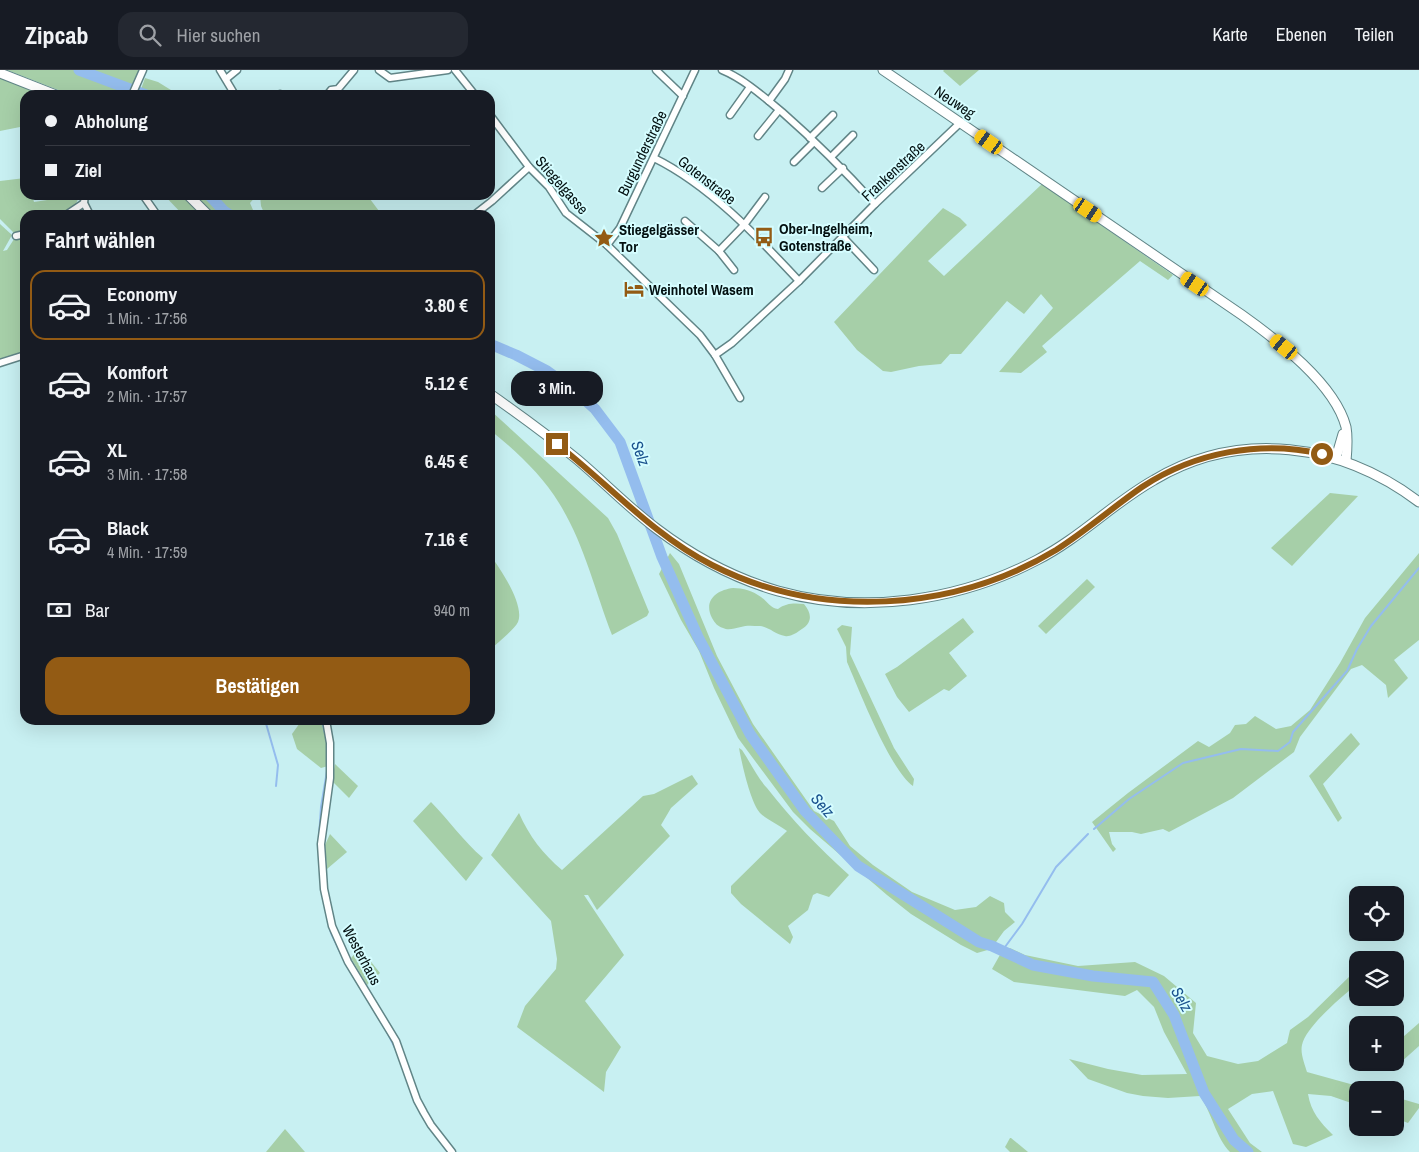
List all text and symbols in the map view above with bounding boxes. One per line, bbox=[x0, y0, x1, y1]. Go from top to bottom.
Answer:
search box bbox=[118, 12, 468, 57]
text: Zipcab bbox=[25, 19, 88, 51]
icon: search bbox=[136, 21, 164, 49]
text: Hier suchen bbox=[176, 22, 260, 48]
text: Karte bbox=[1212, 22, 1248, 47]
text: Ebenen bbox=[1276, 22, 1327, 47]
text: Teilen bbox=[1355, 22, 1394, 47]
street label: Neuweg bbox=[930, 81, 980, 123]
street label: Burgunderstraße bbox=[612, 107, 672, 199]
text: Abholung bbox=[75, 108, 148, 134]
car bbox=[972, 127, 1005, 157]
street label: Frankenstraße bbox=[857, 136, 930, 206]
street label: Stiegelgasse bbox=[531, 151, 593, 219]
street label: Gotenstraße bbox=[674, 151, 741, 209]
text: Ziel bbox=[75, 157, 102, 183]
car bbox=[1071, 195, 1104, 225]
place label: Ober-Ingelheim, Gotenstraße bbox=[779, 218, 873, 256]
place label: Stiegelgässer Tor bbox=[619, 219, 699, 257]
text: Fahrt wählen bbox=[45, 225, 155, 255]
bus stop icon: Ober-Ingelheim, Gotenstraße bbox=[753, 226, 775, 248]
place icon: Stiegelgässer Tor bbox=[593, 227, 615, 249]
car bbox=[1178, 269, 1211, 299]
hotel icon: Weinhotel Wasem bbox=[623, 278, 645, 300]
place label: Weinhotel Wasem bbox=[649, 279, 754, 300]
text: Economy bbox=[107, 281, 177, 307]
icon: car bbox=[47, 283, 92, 328]
text: 3.80 € bbox=[425, 292, 468, 318]
text: 1 Min. · 17:56 bbox=[107, 307, 187, 329]
car bbox=[1267, 332, 1300, 362]
text: Komfort bbox=[107, 359, 168, 385]
icon: car bbox=[47, 361, 92, 406]
text: 5.12 € bbox=[425, 370, 468, 396]
callout: 3 Min. bbox=[511, 372, 603, 406]
text: 3 Min. bbox=[538, 377, 576, 399]
text: 2 Min. · 17:57 bbox=[107, 385, 187, 407]
route end bbox=[546, 433, 568, 455]
text: XL bbox=[107, 437, 127, 463]
water label: Selz bbox=[626, 437, 656, 469]
icon: car bbox=[47, 439, 92, 484]
route start bbox=[1311, 443, 1333, 465]
text: 6.45 € bbox=[425, 448, 468, 474]
text: 3 Min. · 17:58 bbox=[107, 463, 187, 485]
text: Black bbox=[107, 515, 149, 541]
icon: car bbox=[47, 517, 92, 562]
text: 7.16 € bbox=[425, 526, 468, 552]
text: 4 Min. · 17:59 bbox=[107, 541, 187, 563]
icon: cash bbox=[45, 596, 73, 624]
text: Bar bbox=[85, 597, 109, 623]
text: 940 m bbox=[434, 599, 470, 621]
button: Bestätigen bbox=[45, 657, 470, 715]
water label: Selz bbox=[806, 788, 840, 822]
map controls bbox=[1349, 886, 1404, 1136]
button: locate bbox=[1349, 886, 1404, 941]
street label: Westerhaus bbox=[337, 921, 387, 989]
button: layers bbox=[1349, 951, 1404, 1006]
water label: Selz bbox=[1166, 982, 1198, 1016]
button: + bbox=[1349, 1016, 1404, 1071]
button: − bbox=[1349, 1081, 1404, 1136]

